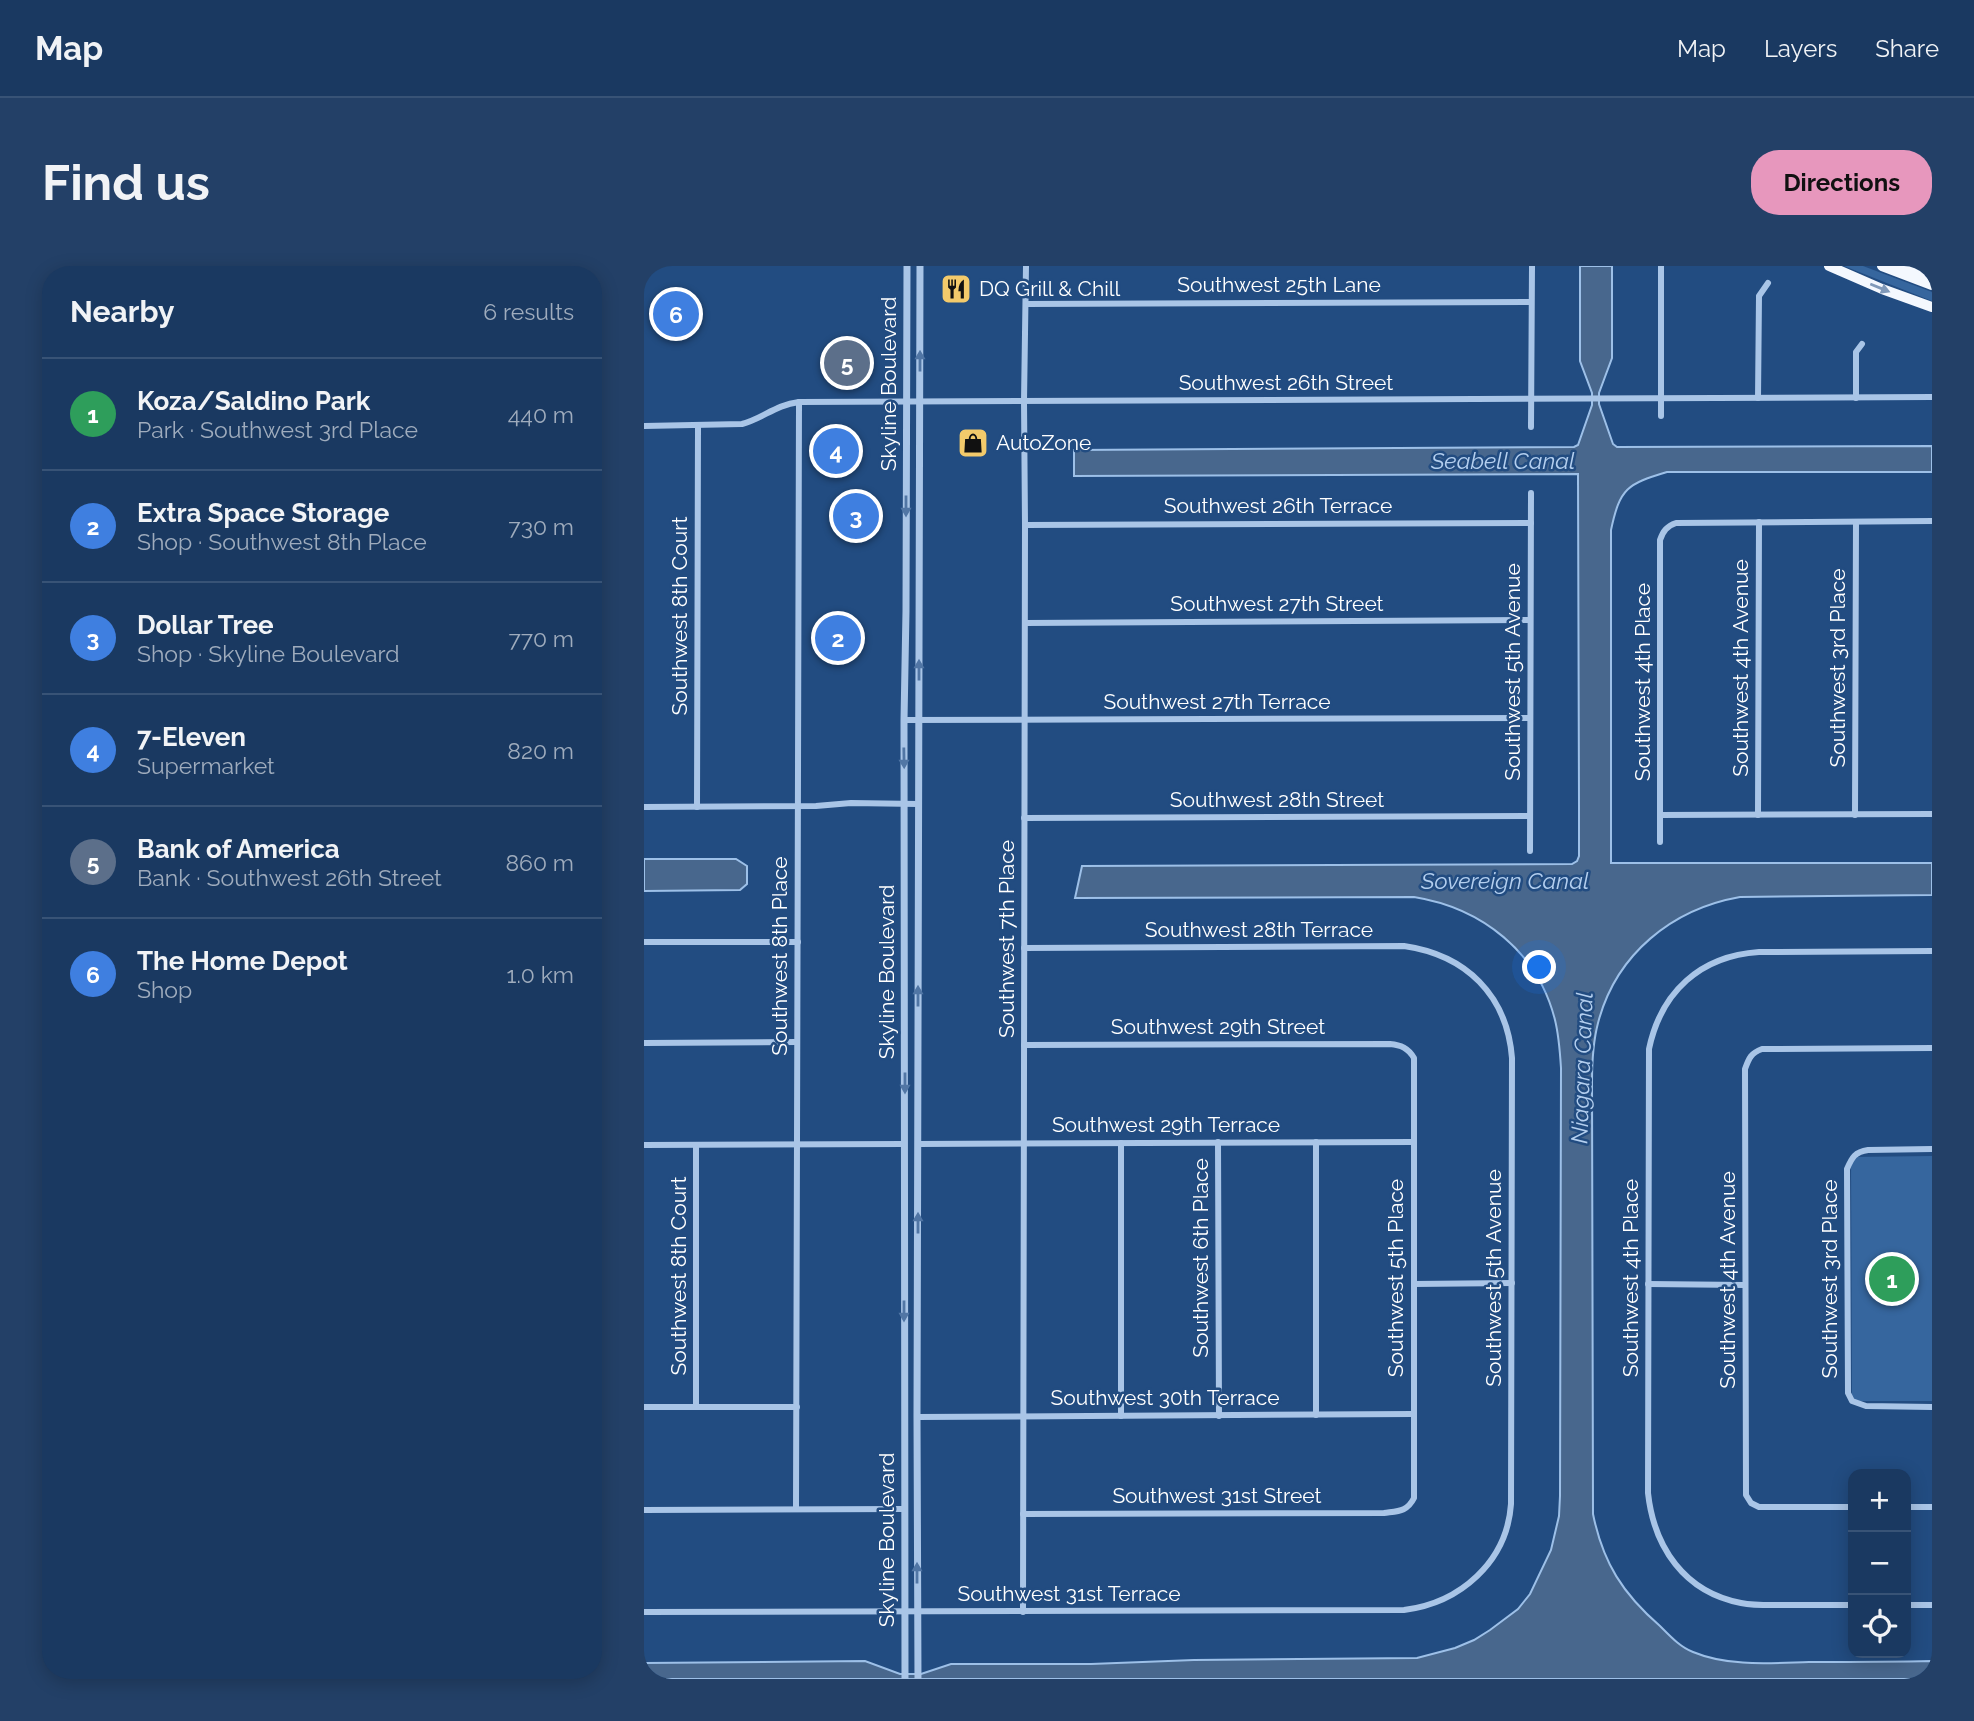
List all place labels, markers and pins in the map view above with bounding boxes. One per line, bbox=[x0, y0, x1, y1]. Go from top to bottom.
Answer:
restaurant icon: DQ Grill & Chill bbox=[939, 272, 973, 306]
place label: DQ Grill & Chill bbox=[979, 276, 1121, 301]
pin: 6 bbox=[653, 288, 699, 340]
pin: 5 bbox=[824, 337, 870, 389]
pin: 4 bbox=[813, 425, 859, 477]
shop icon: AutoZone bbox=[956, 426, 990, 460]
place label: AutoZone bbox=[996, 430, 1091, 455]
pin: 3 bbox=[833, 490, 879, 542]
pin: 2 bbox=[815, 612, 861, 664]
pin: 1 bbox=[1869, 1253, 1915, 1305]

